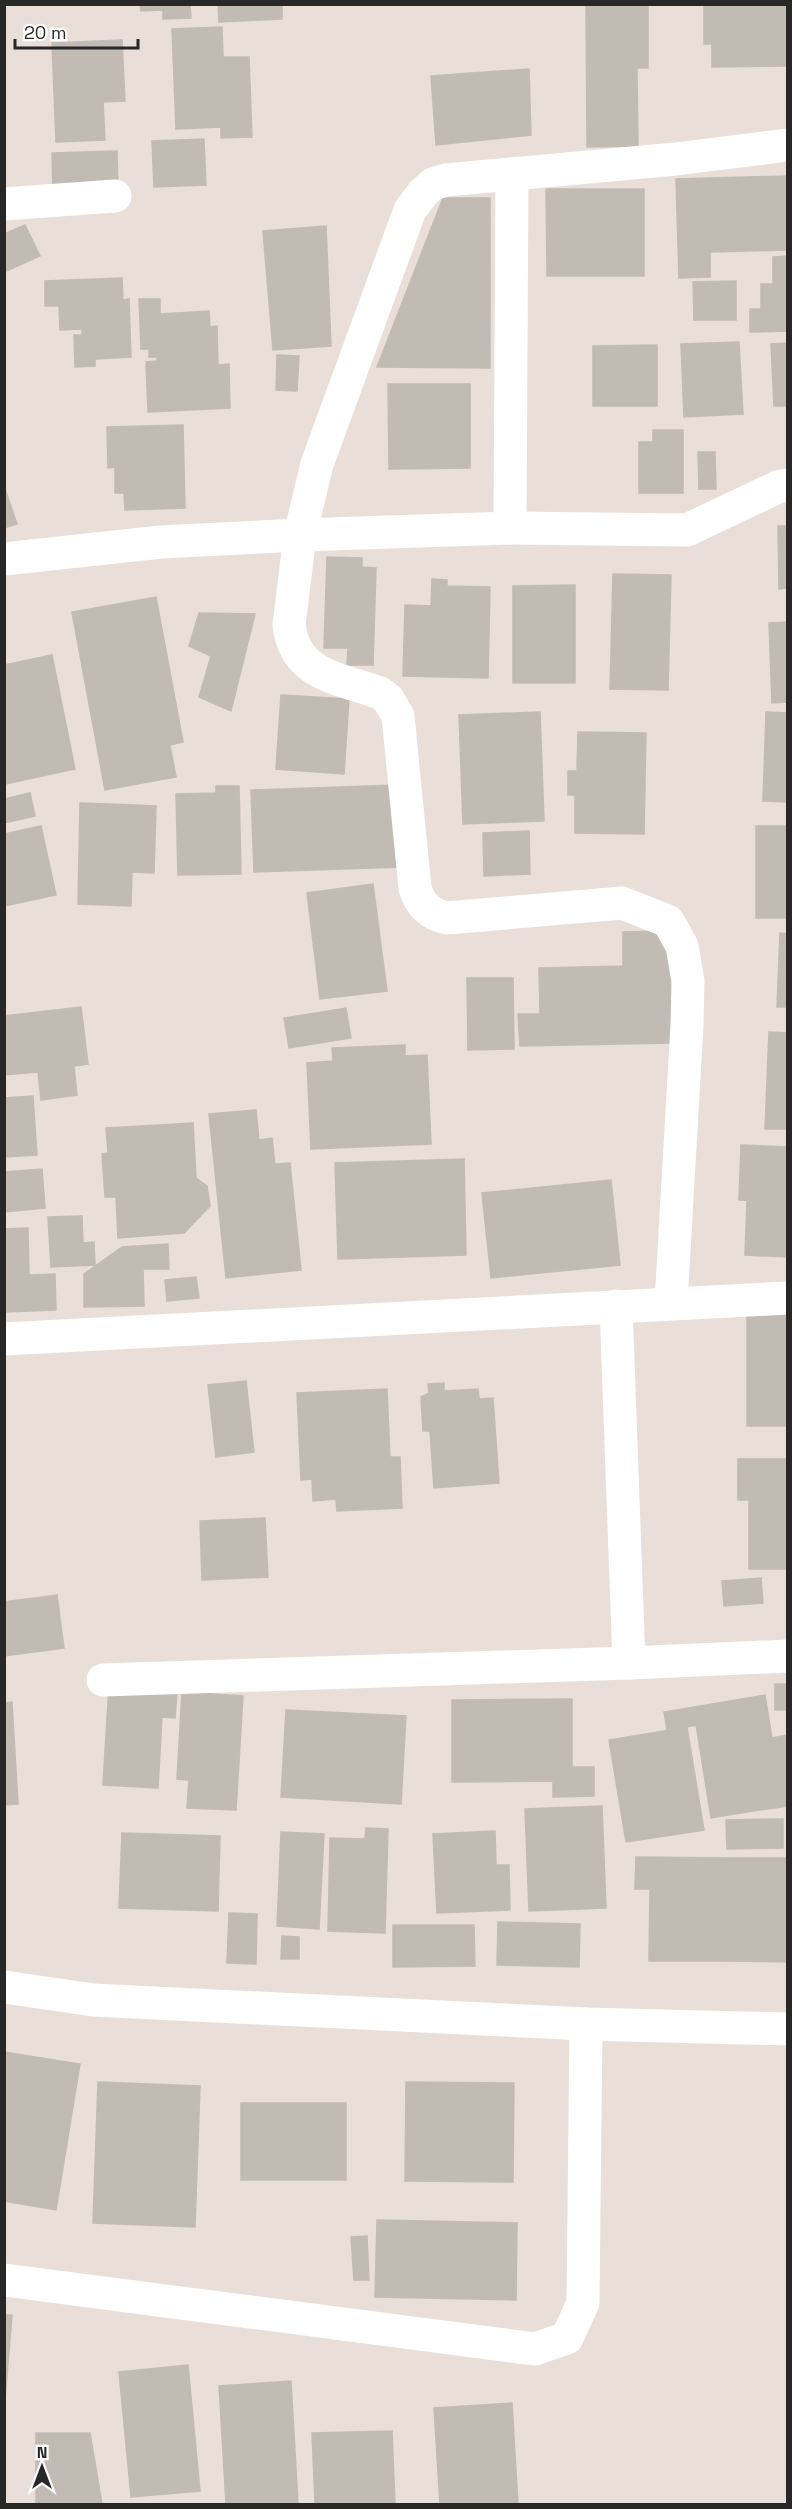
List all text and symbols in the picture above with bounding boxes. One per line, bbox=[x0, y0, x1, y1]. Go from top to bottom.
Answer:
scale bar bbox=[15, 12, 138, 50]
text: 20 m bbox=[24, 21, 67, 44]
north arrow bbox=[12, 2437, 72, 2497]
text: N bbox=[37, 2442, 47, 2463]

